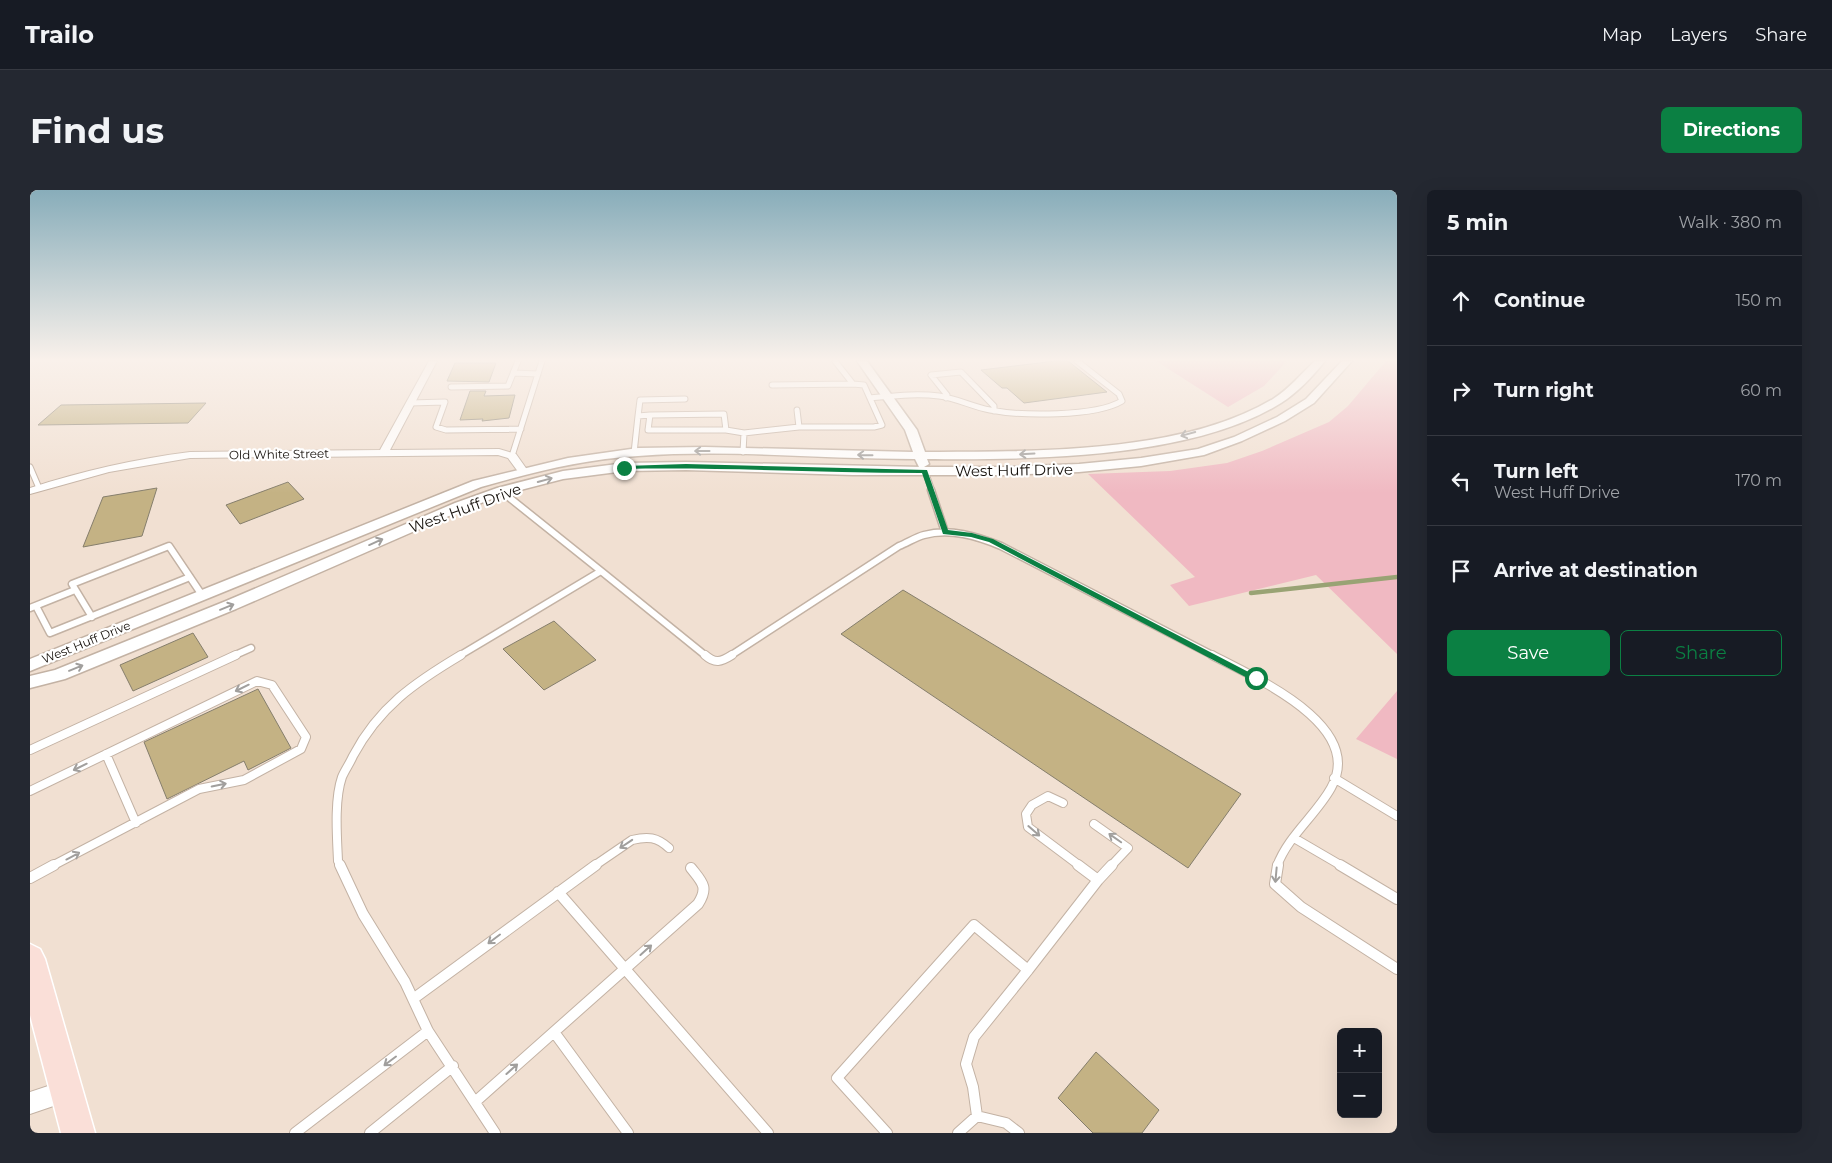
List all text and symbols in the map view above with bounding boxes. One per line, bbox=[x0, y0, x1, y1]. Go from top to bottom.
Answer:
text: Trailo bbox=[25, 20, 94, 49]
text: Map bbox=[1602, 24, 1642, 46]
text: Layers bbox=[1670, 24, 1727, 46]
text: Share bbox=[1755, 24, 1807, 46]
button: Directions bbox=[1661, 107, 1802, 153]
text: Find us bbox=[30, 109, 164, 152]
text: 5 min bbox=[1447, 210, 1508, 235]
text: Walk · 380 m bbox=[1678, 213, 1782, 232]
icon: ahead bbox=[1447, 287, 1475, 315]
text: Continue bbox=[1494, 289, 1585, 312]
text: 150 m bbox=[1735, 291, 1782, 310]
icon: right bbox=[1447, 377, 1475, 405]
text: Turn right bbox=[1494, 379, 1594, 402]
text: 60 m bbox=[1740, 381, 1782, 400]
one-way arrow bbox=[1181, 430, 1197, 439]
street label: Old White Street bbox=[229, 446, 329, 462]
one-way arrow bbox=[695, 446, 711, 456]
one-way arrow bbox=[1020, 449, 1036, 458]
one-way arrow bbox=[857, 450, 874, 460]
route end bbox=[613, 457, 636, 480]
street label: West Huff Drive bbox=[955, 459, 1073, 481]
text: Turn left bbox=[1494, 460, 1579, 483]
icon: left bbox=[1447, 467, 1475, 495]
text: 170 m bbox=[1735, 471, 1782, 490]
one-way arrow bbox=[536, 475, 552, 484]
street label: West Huff Drive bbox=[406, 479, 524, 537]
text: West Huff Drive bbox=[1494, 483, 1620, 502]
one-way arrow bbox=[368, 537, 383, 547]
icon: arrive bbox=[1447, 557, 1475, 585]
text: Arrive at destination bbox=[1494, 559, 1698, 582]
one-way arrow bbox=[219, 601, 234, 611]
street label: West Huff Drive bbox=[39, 617, 133, 667]
button: Save bbox=[1447, 630, 1610, 676]
button: Share bbox=[1620, 630, 1782, 676]
one-way arrow bbox=[69, 662, 84, 671]
route start bbox=[1245, 667, 1268, 690]
one-way arrow bbox=[235, 684, 250, 693]
one-way arrow bbox=[73, 763, 88, 772]
one-way arrow bbox=[210, 780, 226, 789]
one-way arrow bbox=[1028, 825, 1040, 837]
one-way arrow bbox=[1108, 833, 1122, 844]
one-way arrow bbox=[619, 839, 633, 850]
one-way arrow bbox=[65, 850, 80, 860]
one-way arrow bbox=[1271, 867, 1280, 883]
one-way arrow bbox=[487, 934, 501, 944]
one-way arrow bbox=[639, 945, 652, 956]
map controls bbox=[1337, 1028, 1382, 1118]
button: + bbox=[1337, 1028, 1382, 1073]
one-way arrow bbox=[384, 1055, 397, 1066]
one-way arrow bbox=[505, 1064, 518, 1075]
button: − bbox=[1337, 1073, 1382, 1118]

